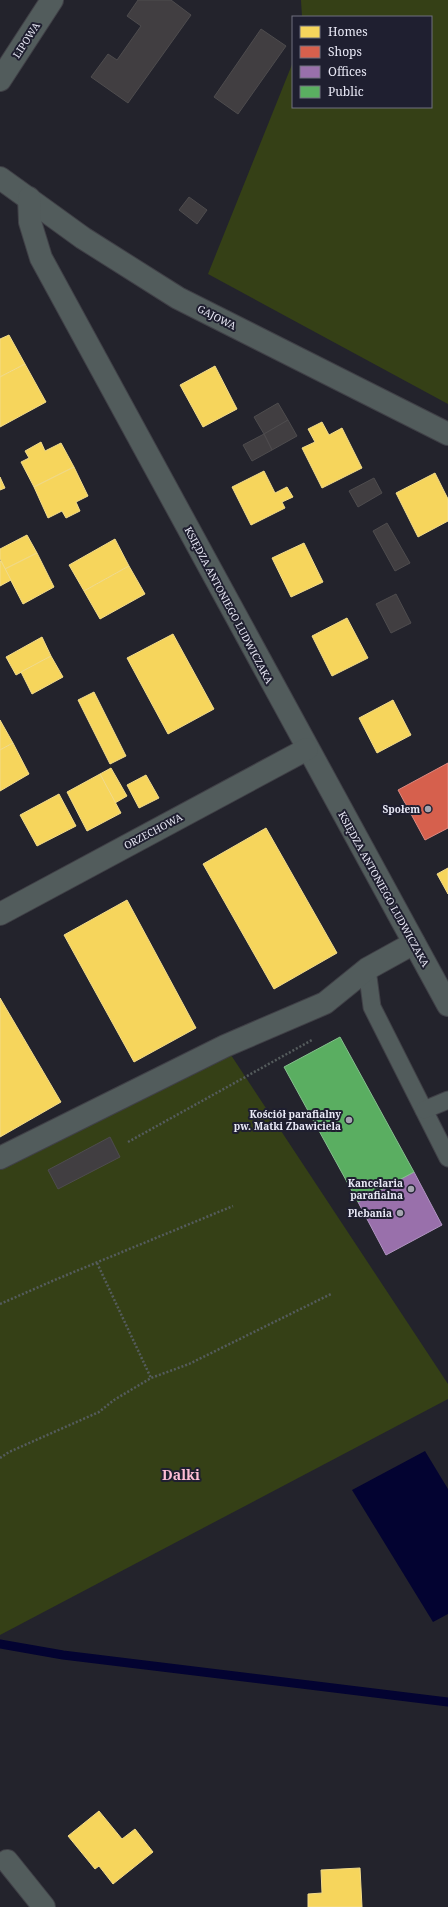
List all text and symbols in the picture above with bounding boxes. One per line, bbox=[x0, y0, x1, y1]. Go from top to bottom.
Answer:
legend bbox=[292, 16, 432, 108]
street label: LIPOWA bbox=[9, 19, 43, 61]
text: Homes bbox=[328, 23, 368, 40]
text: Shops bbox=[328, 43, 362, 60]
text: Offices bbox=[328, 63, 367, 80]
text: Public bbox=[328, 83, 364, 100]
street label: GAJOWA bbox=[195, 301, 240, 333]
street label: KSIĘDZA ANTONIEGO LUDWICZAKA bbox=[182, 524, 277, 687]
place label: Społem bbox=[383, 802, 420, 816]
marker: Społem bbox=[423, 804, 433, 814]
street label: ORZECHOWA bbox=[121, 809, 185, 852]
street label: KSIĘDZA ANTONIEGO LUDWICZAKA bbox=[335, 809, 433, 970]
place label: Kościół parafialny pw. Matki Zbawiciela bbox=[234, 1107, 341, 1133]
marker: Kościół parafialny pw. Matki Zbawiciela bbox=[344, 1115, 354, 1125]
place label: Kancelaria parafialna bbox=[348, 1176, 403, 1202]
marker: Kancelaria parafialna bbox=[406, 1184, 416, 1194]
place label: Plebania bbox=[348, 1206, 392, 1220]
marker: Plebania bbox=[395, 1208, 405, 1218]
district label: Dalki bbox=[162, 1465, 200, 1484]

